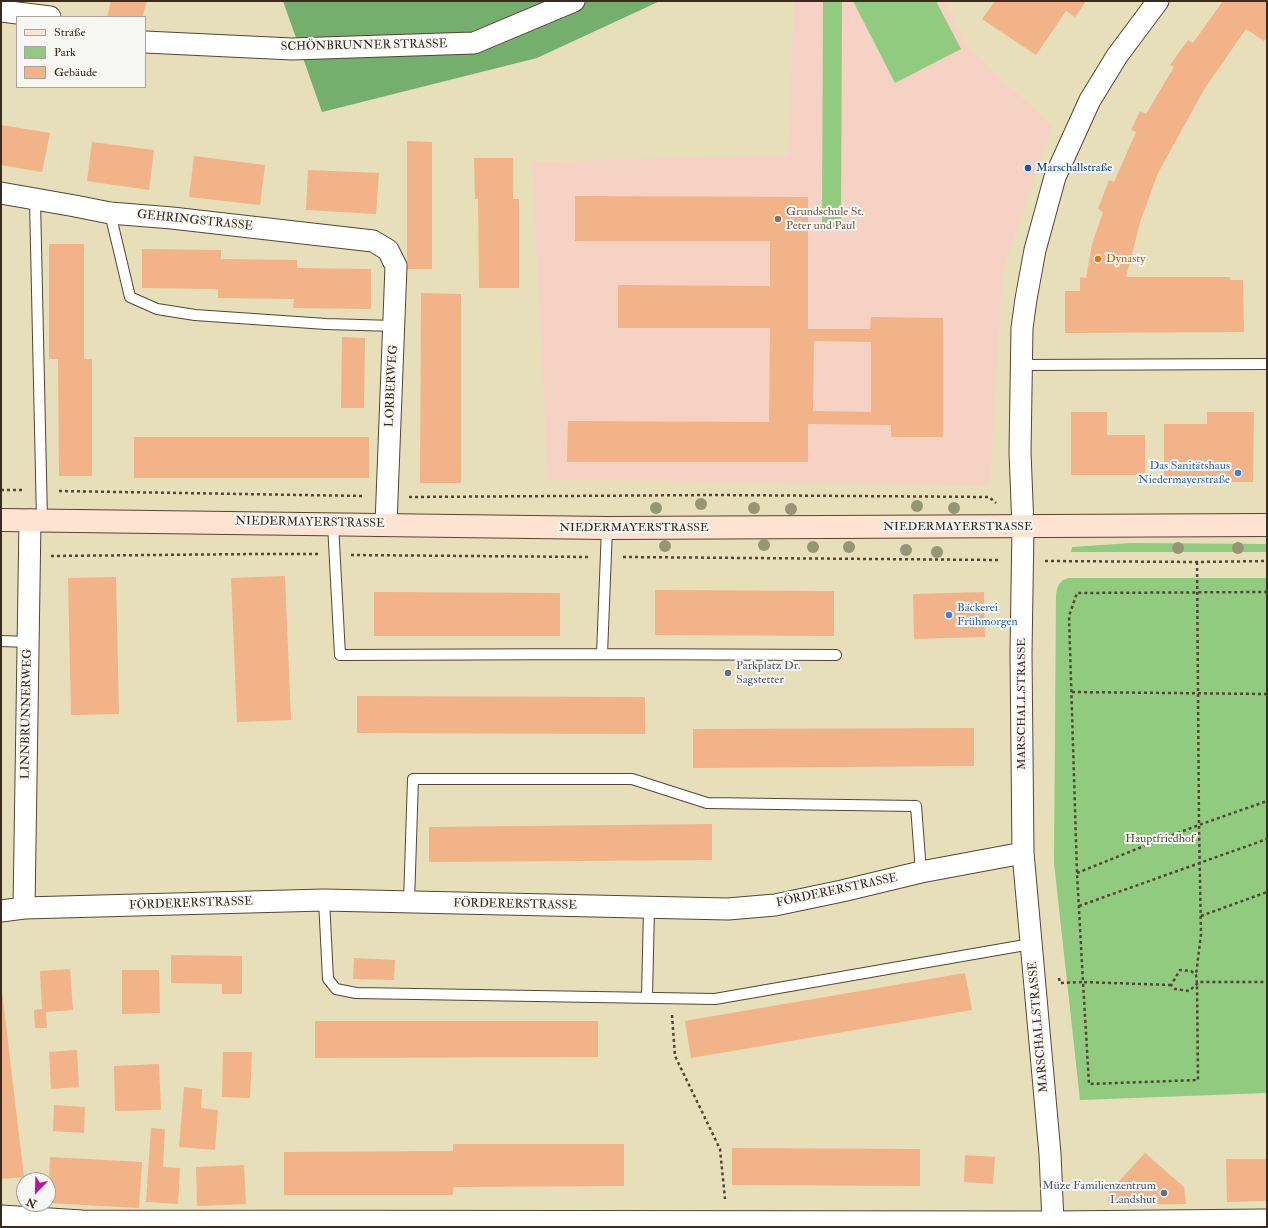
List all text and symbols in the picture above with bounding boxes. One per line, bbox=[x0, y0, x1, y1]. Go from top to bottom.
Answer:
legend bbox=[16, 16, 146, 88]
text: Straße bbox=[54, 25, 85, 40]
street label: SCHÖNBRUNNER STRASSE bbox=[281, 37, 447, 55]
text: Park bbox=[54, 45, 76, 60]
text: Gebäude bbox=[54, 65, 97, 80]
place label: Marschallstraße bbox=[1036, 161, 1112, 175]
marker: Marschallstraße bbox=[1023, 163, 1033, 173]
place label: Grundschule St. Peter und Paul bbox=[786, 205, 864, 233]
street label: GEHRINGSTRASSE bbox=[136, 208, 254, 234]
marker: Grundschule St. Peter und Paul bbox=[773, 214, 783, 224]
place label: Dynasty bbox=[1106, 252, 1145, 266]
marker: Dynasty bbox=[1093, 254, 1103, 264]
street label: LORBERWEG bbox=[383, 345, 401, 427]
place label: Das Sanitätshaus Niedermayerstraße bbox=[1138, 459, 1230, 487]
marker: Das Sanitätshaus Niedermayerstraße bbox=[1233, 468, 1243, 478]
street label: NIEDERMAYERSTRASSE bbox=[235, 514, 385, 532]
street label: NIEDERMAYERSTRASSE bbox=[883, 520, 1033, 534]
street label: NIEDERMAYERSTRASSE bbox=[559, 521, 709, 535]
place label: Bäckerei Frühmorgen bbox=[957, 601, 1018, 629]
marker: Bäckerei Frühmorgen bbox=[944, 610, 954, 620]
street label: MARSCHALLSTRASSE bbox=[1015, 638, 1029, 770]
street label: LINNBRUNNERWEG bbox=[19, 649, 35, 779]
place label: Parkplatz Dr. Sagstetter bbox=[736, 659, 800, 687]
marker: Parkplatz Dr. Sagstetter bbox=[723, 668, 733, 678]
park label: Hauptfriedhof bbox=[1125, 832, 1195, 846]
street label: FÖRDERERSTRASSE bbox=[775, 871, 899, 911]
street label: FÖRDERERSTRASSE bbox=[129, 895, 253, 913]
street label: FÖRDERERSTRASSE bbox=[453, 897, 577, 913]
street label: MARSCHALLSTRASSE bbox=[1026, 961, 1052, 1093]
north arrow bbox=[16, 1172, 56, 1212]
place label: Müze Familienzentrum Landshut bbox=[1042, 1179, 1156, 1207]
marker: Müze Familienzentrum Landshut bbox=[1159, 1188, 1169, 1198]
text: N bbox=[24, 1195, 39, 1210]

